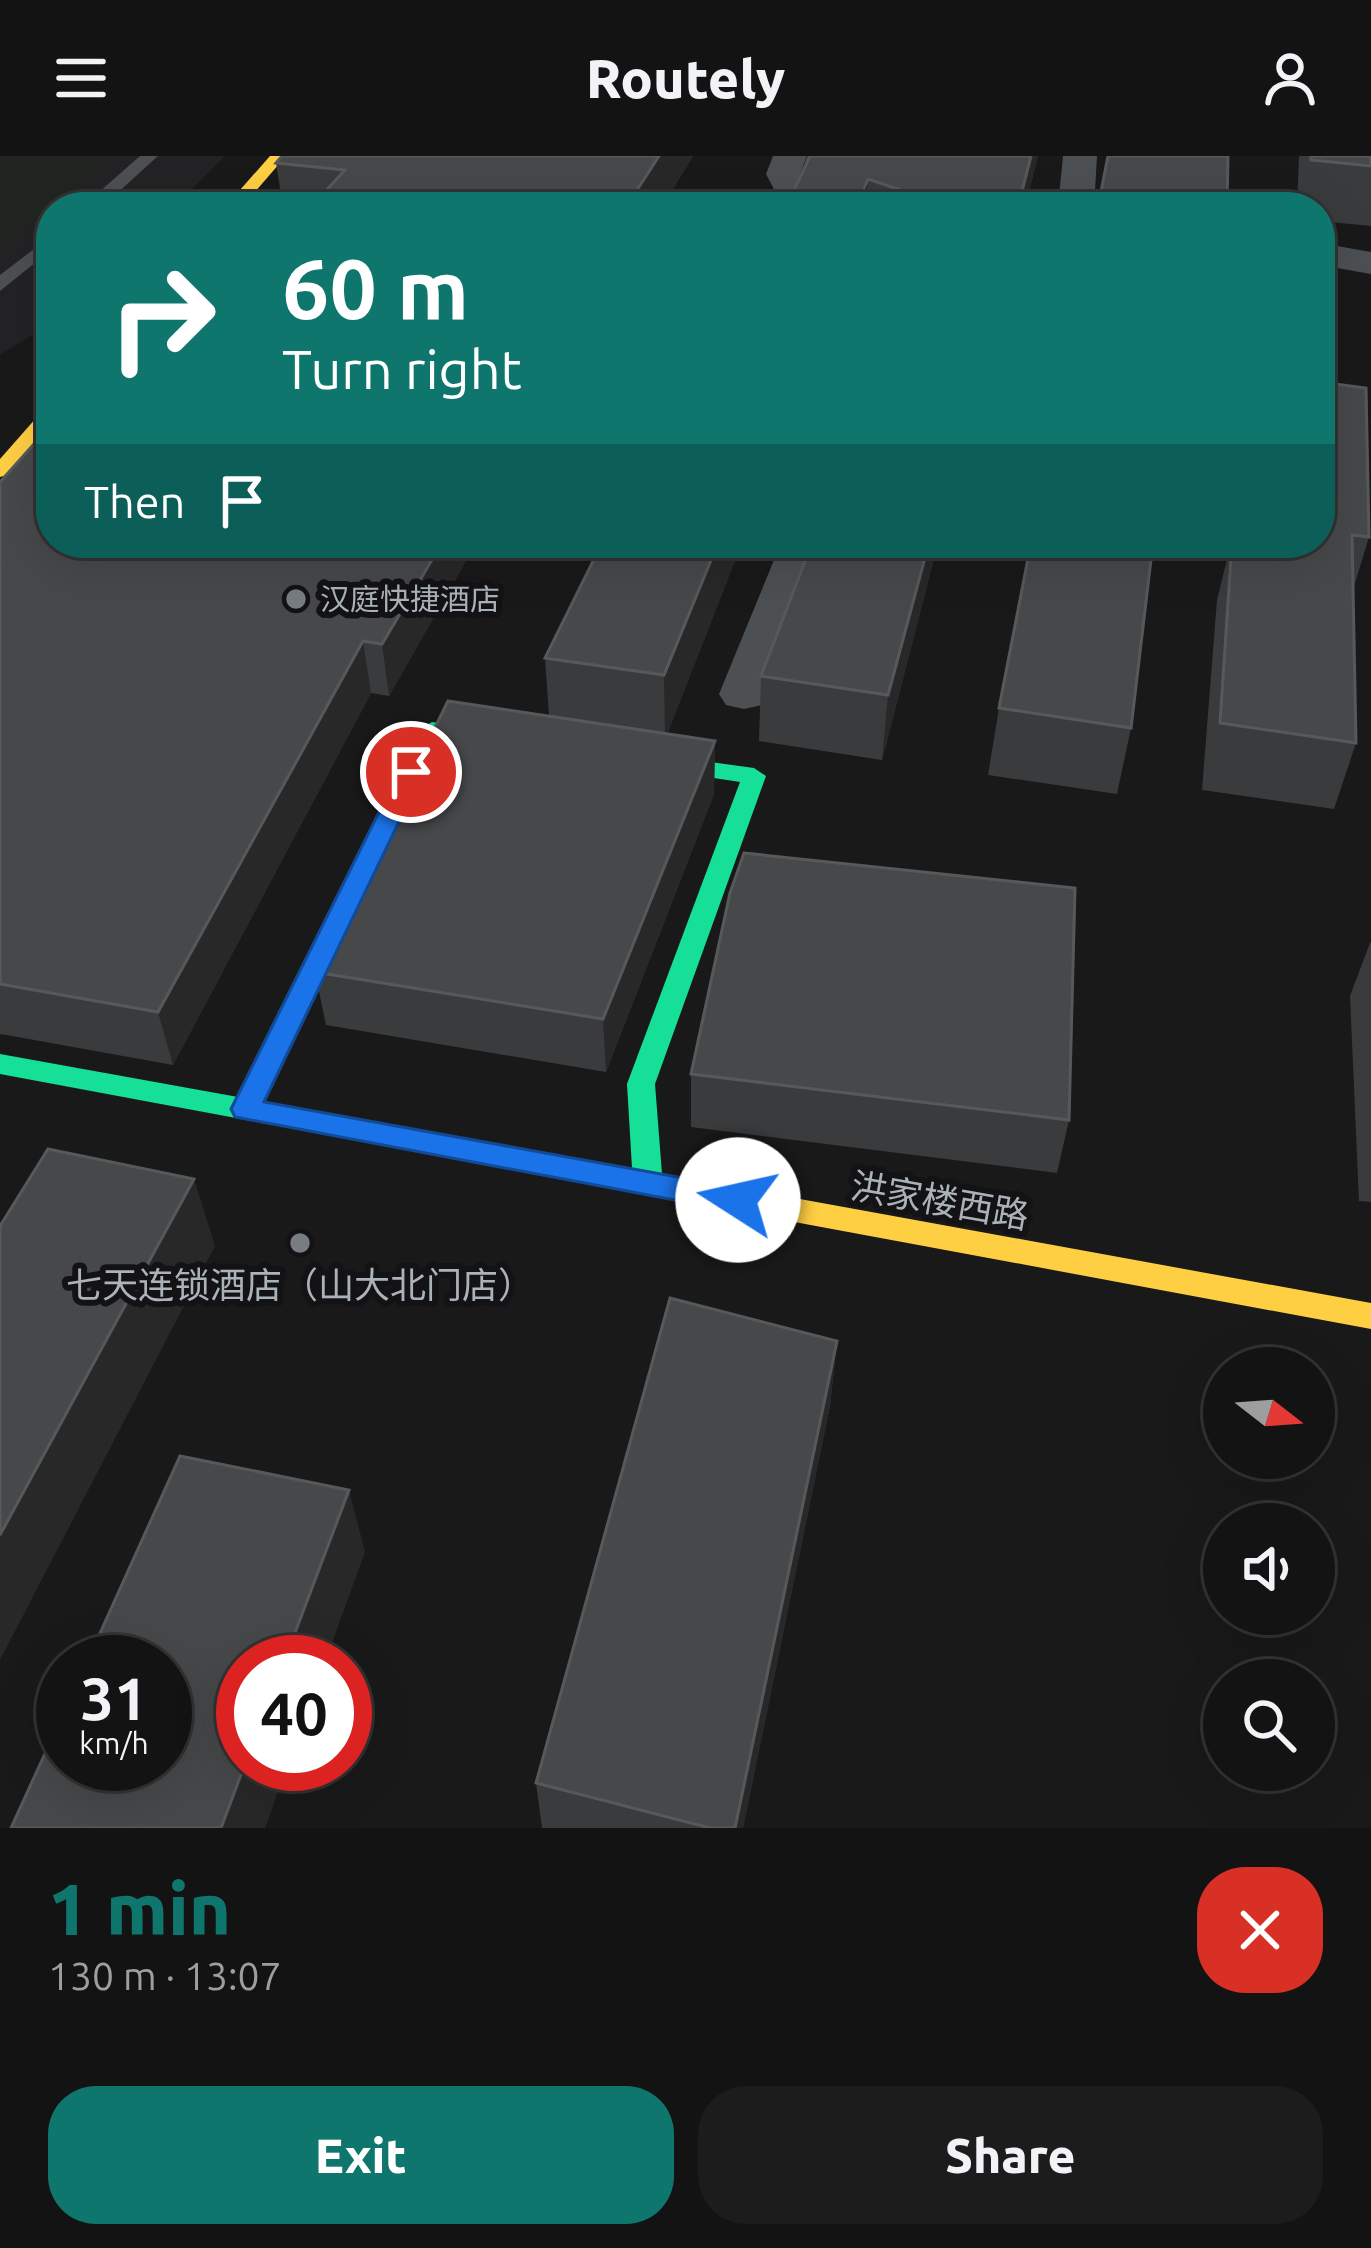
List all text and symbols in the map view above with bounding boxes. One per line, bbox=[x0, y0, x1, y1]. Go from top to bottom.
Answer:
icon: menu bbox=[48, 45, 114, 111]
icon: person bbox=[1257, 45, 1323, 111]
text: Routely bbox=[586, 48, 785, 108]
icon: right bbox=[84, 240, 240, 396]
text: 60 m bbox=[282, 241, 469, 335]
text: Turn right bbox=[282, 339, 522, 399]
icon: arrive bbox=[209, 468, 275, 534]
text: Then bbox=[84, 476, 185, 527]
place label: 汉庭快捷酒店 bbox=[320, 582, 500, 616]
marker: 汉庭快捷酒店 bbox=[283, 586, 309, 612]
pin bbox=[360, 721, 462, 823]
icon: arrive bbox=[378, 739, 444, 805]
position arrow bbox=[675, 1137, 801, 1263]
street label: 洪家楼西路 bbox=[848, 1164, 1032, 1236]
marker: 七天连锁酒店（山大北门店） bbox=[287, 1230, 313, 1256]
place label: 七天连锁酒店（山大北门店） bbox=[66, 1264, 534, 1305]
north arrow bbox=[1203, 1347, 1335, 1479]
map controls bbox=[1203, 1347, 1335, 1791]
button: sound bbox=[1203, 1503, 1335, 1635]
speed limit sign: 40 bbox=[216, 1635, 372, 1791]
button: search bbox=[1203, 1659, 1335, 1791]
text: 31 bbox=[80, 1664, 148, 1731]
text: km/h bbox=[79, 1726, 149, 1760]
button: close bbox=[1197, 1867, 1323, 1993]
text: 1 min bbox=[48, 1868, 231, 1949]
text: 130 m · 13:07 bbox=[48, 1954, 282, 1997]
button: Exit bbox=[48, 2086, 674, 2224]
button: Share bbox=[698, 2086, 1323, 2224]

